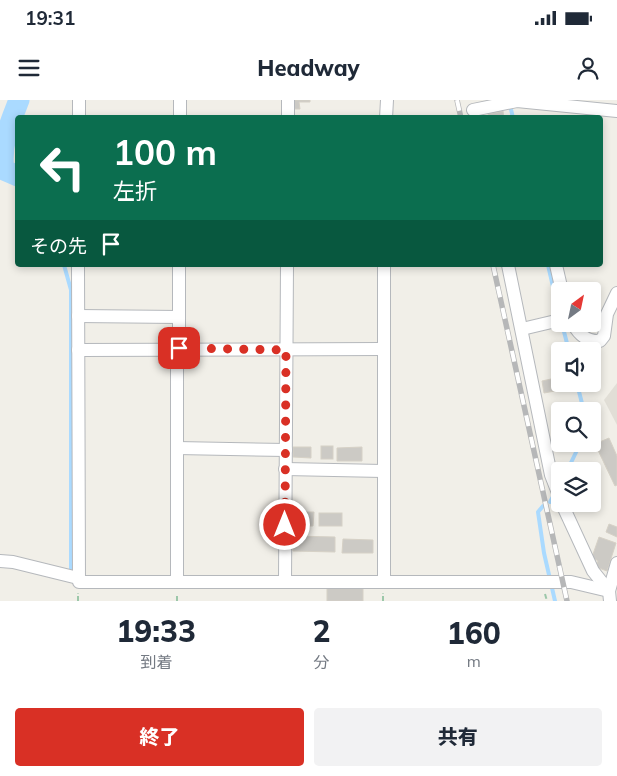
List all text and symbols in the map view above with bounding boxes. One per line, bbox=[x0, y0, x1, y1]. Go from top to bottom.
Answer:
text: 19:31 bbox=[25, 6, 75, 30]
icon: menu bbox=[15, 54, 43, 82]
text: Headway bbox=[257, 54, 360, 82]
icon: person bbox=[574, 54, 602, 82]
text: 100 m bbox=[113, 130, 217, 174]
icon: left bbox=[30, 135, 95, 200]
text: 左折 bbox=[113, 177, 157, 205]
icon: arrive bbox=[97, 230, 125, 258]
text: その先 bbox=[30, 234, 87, 258]
north arrow bbox=[551, 282, 601, 332]
map controls bbox=[551, 282, 601, 512]
pin bbox=[158, 327, 200, 369]
icon: arrive bbox=[165, 334, 193, 362]
button: sound bbox=[551, 342, 601, 392]
button: search bbox=[551, 402, 601, 452]
button: layers bbox=[551, 462, 601, 512]
position arrow bbox=[258, 498, 310, 550]
text: 19:33 bbox=[116, 612, 196, 650]
text: 2 bbox=[312, 612, 330, 650]
text: 160 bbox=[447, 614, 501, 652]
text: m bbox=[467, 651, 481, 671]
text: 到着 bbox=[140, 652, 172, 672]
text: 分 bbox=[313, 652, 329, 672]
button: 終了 bbox=[15, 708, 304, 766]
button: 共有 bbox=[314, 708, 602, 766]

